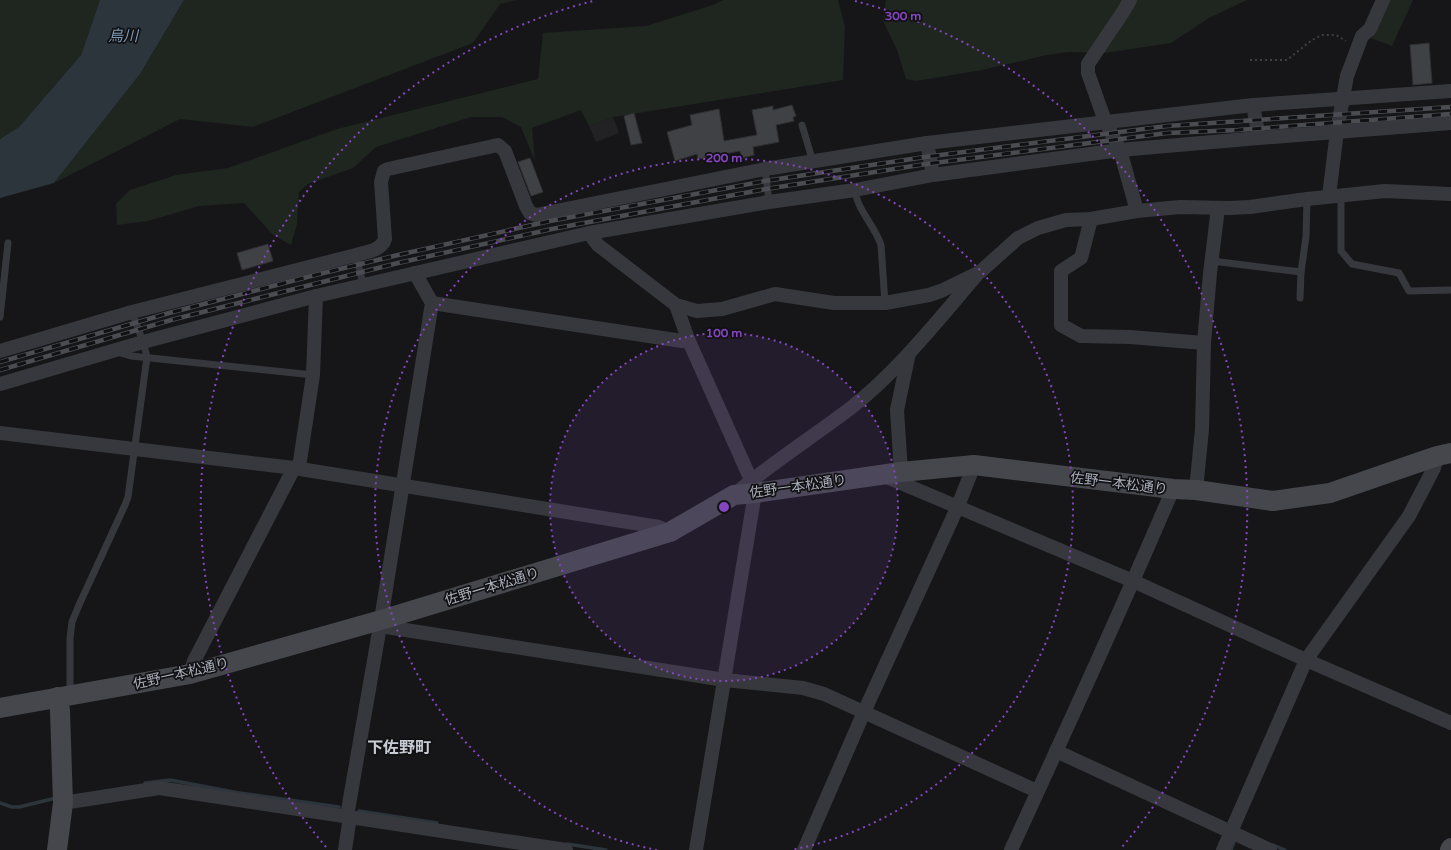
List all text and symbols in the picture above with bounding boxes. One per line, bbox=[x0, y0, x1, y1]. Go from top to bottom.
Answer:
text: 300 m bbox=[885, 9, 921, 23]
water label: 烏川 bbox=[108, 27, 140, 45]
text: 200 m bbox=[706, 151, 742, 165]
text: 100 m bbox=[706, 326, 742, 340]
street label: 佐野一本松通り bbox=[1069, 469, 1169, 498]
street label: 佐野一本松通り bbox=[748, 471, 848, 502]
centre of rings bbox=[717, 500, 731, 514]
street label: 佐野一本松通り bbox=[443, 564, 541, 609]
street label: 佐野一本松通り bbox=[131, 654, 231, 693]
district label: 下佐野町 bbox=[367, 738, 431, 758]

